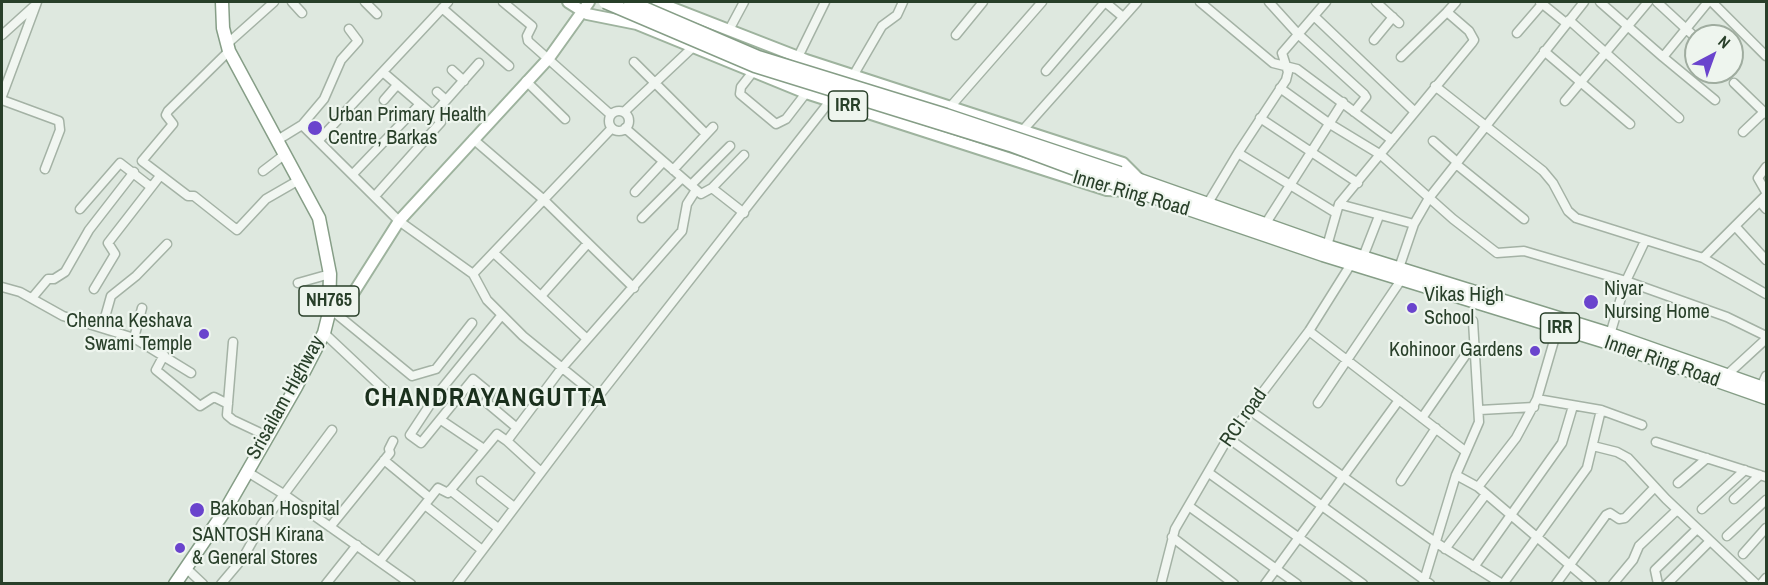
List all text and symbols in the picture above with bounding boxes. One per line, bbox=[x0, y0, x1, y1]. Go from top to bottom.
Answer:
north arrow bbox=[1684, 24, 1744, 84]
text: N bbox=[1714, 31, 1735, 53]
road number: IRR bbox=[828, 91, 868, 121]
place label: Urban Primary Health Centre, Barkas bbox=[328, 104, 487, 151]
marker: Urban Primary Health Centre, Barkas bbox=[306, 119, 324, 137]
street label: Inner Ring Road bbox=[1070, 166, 1192, 222]
place label: Niyar Nursing Home bbox=[1604, 278, 1710, 325]
place label: Vikas High School bbox=[1424, 284, 1504, 331]
road number: NH765 bbox=[299, 286, 359, 316]
marker: Niyar Nursing Home bbox=[1582, 293, 1600, 311]
marker: Vikas High School bbox=[1405, 301, 1419, 315]
place label: Chenna Keshava Swami Temple bbox=[66, 310, 192, 357]
road number: IRR bbox=[1540, 313, 1580, 343]
marker: Chenna Keshava Swami Temple bbox=[197, 327, 211, 341]
street label: Inner Ring Road bbox=[1601, 331, 1723, 393]
street label: Srisailam Highway bbox=[242, 332, 330, 464]
place label: Kohinoor Gardens bbox=[1389, 339, 1523, 363]
marker: Kohinoor Gardens bbox=[1528, 344, 1542, 358]
district label: CHANDRAYANGUTTA bbox=[364, 383, 608, 415]
street label: RCI road bbox=[1215, 384, 1273, 452]
place label: Bakoban Hospital bbox=[210, 498, 339, 522]
marker: Bakoban Hospital bbox=[188, 501, 206, 519]
place label: SANTOSH Kirana & General Stores bbox=[192, 524, 324, 571]
marker: SANTOSH Kirana & General Stores bbox=[173, 541, 187, 555]

